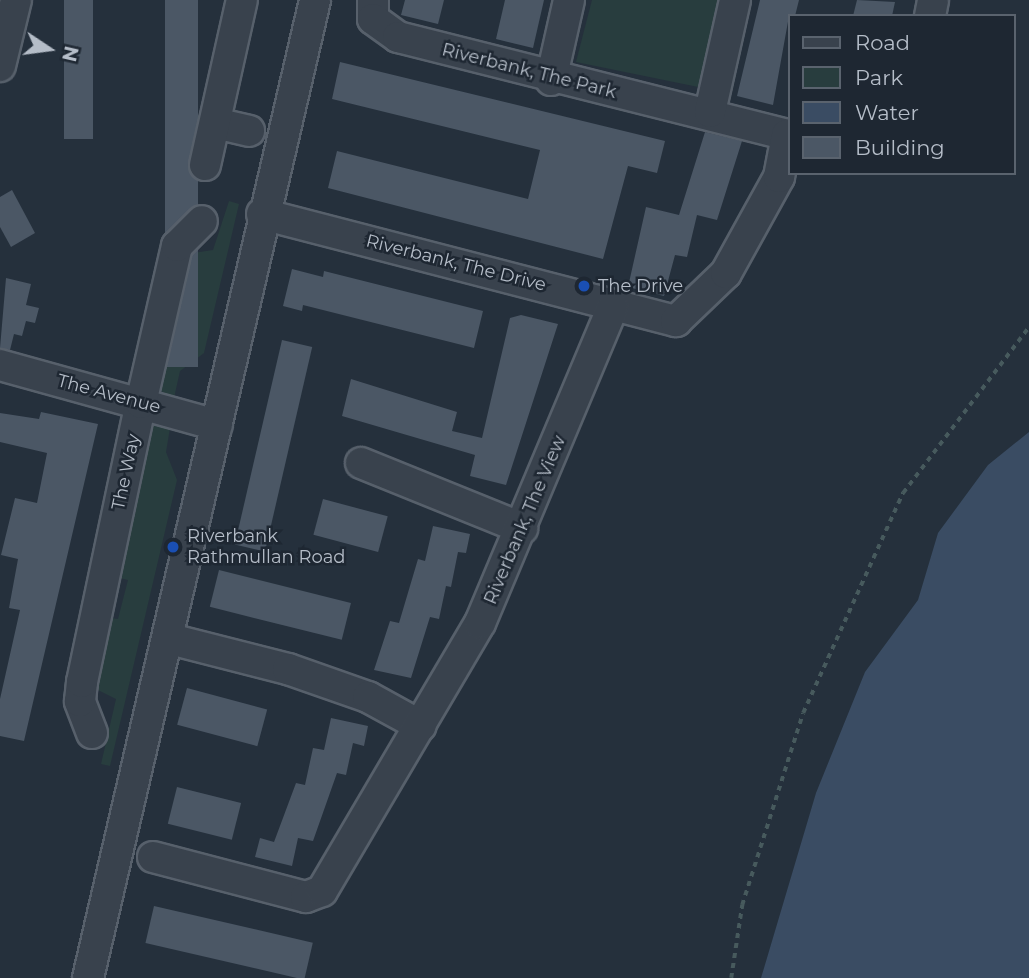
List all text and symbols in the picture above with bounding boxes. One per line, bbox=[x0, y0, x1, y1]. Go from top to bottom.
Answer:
north arrow bbox=[14, 14, 84, 84]
legend bbox=[788, 14, 1015, 175]
text: Road bbox=[855, 30, 910, 55]
street label: Riverbank, The Park bbox=[440, 39, 618, 103]
text: N bbox=[57, 44, 83, 64]
text: Park bbox=[855, 65, 903, 90]
text: Water bbox=[855, 100, 919, 125]
text: Building bbox=[855, 135, 945, 160]
street label: Riverbank, The Drive bbox=[364, 230, 548, 296]
place label: The Drive bbox=[598, 275, 683, 297]
marker: The Drive bbox=[576, 278, 592, 294]
street label: The Avenue bbox=[55, 370, 163, 418]
street label: The Way bbox=[107, 432, 145, 512]
street label: Riverbank, The View bbox=[480, 432, 570, 608]
place label: Riverbank Rathmullan Road bbox=[187, 526, 345, 568]
marker: Riverbank Rathmullan Road bbox=[165, 539, 181, 555]

